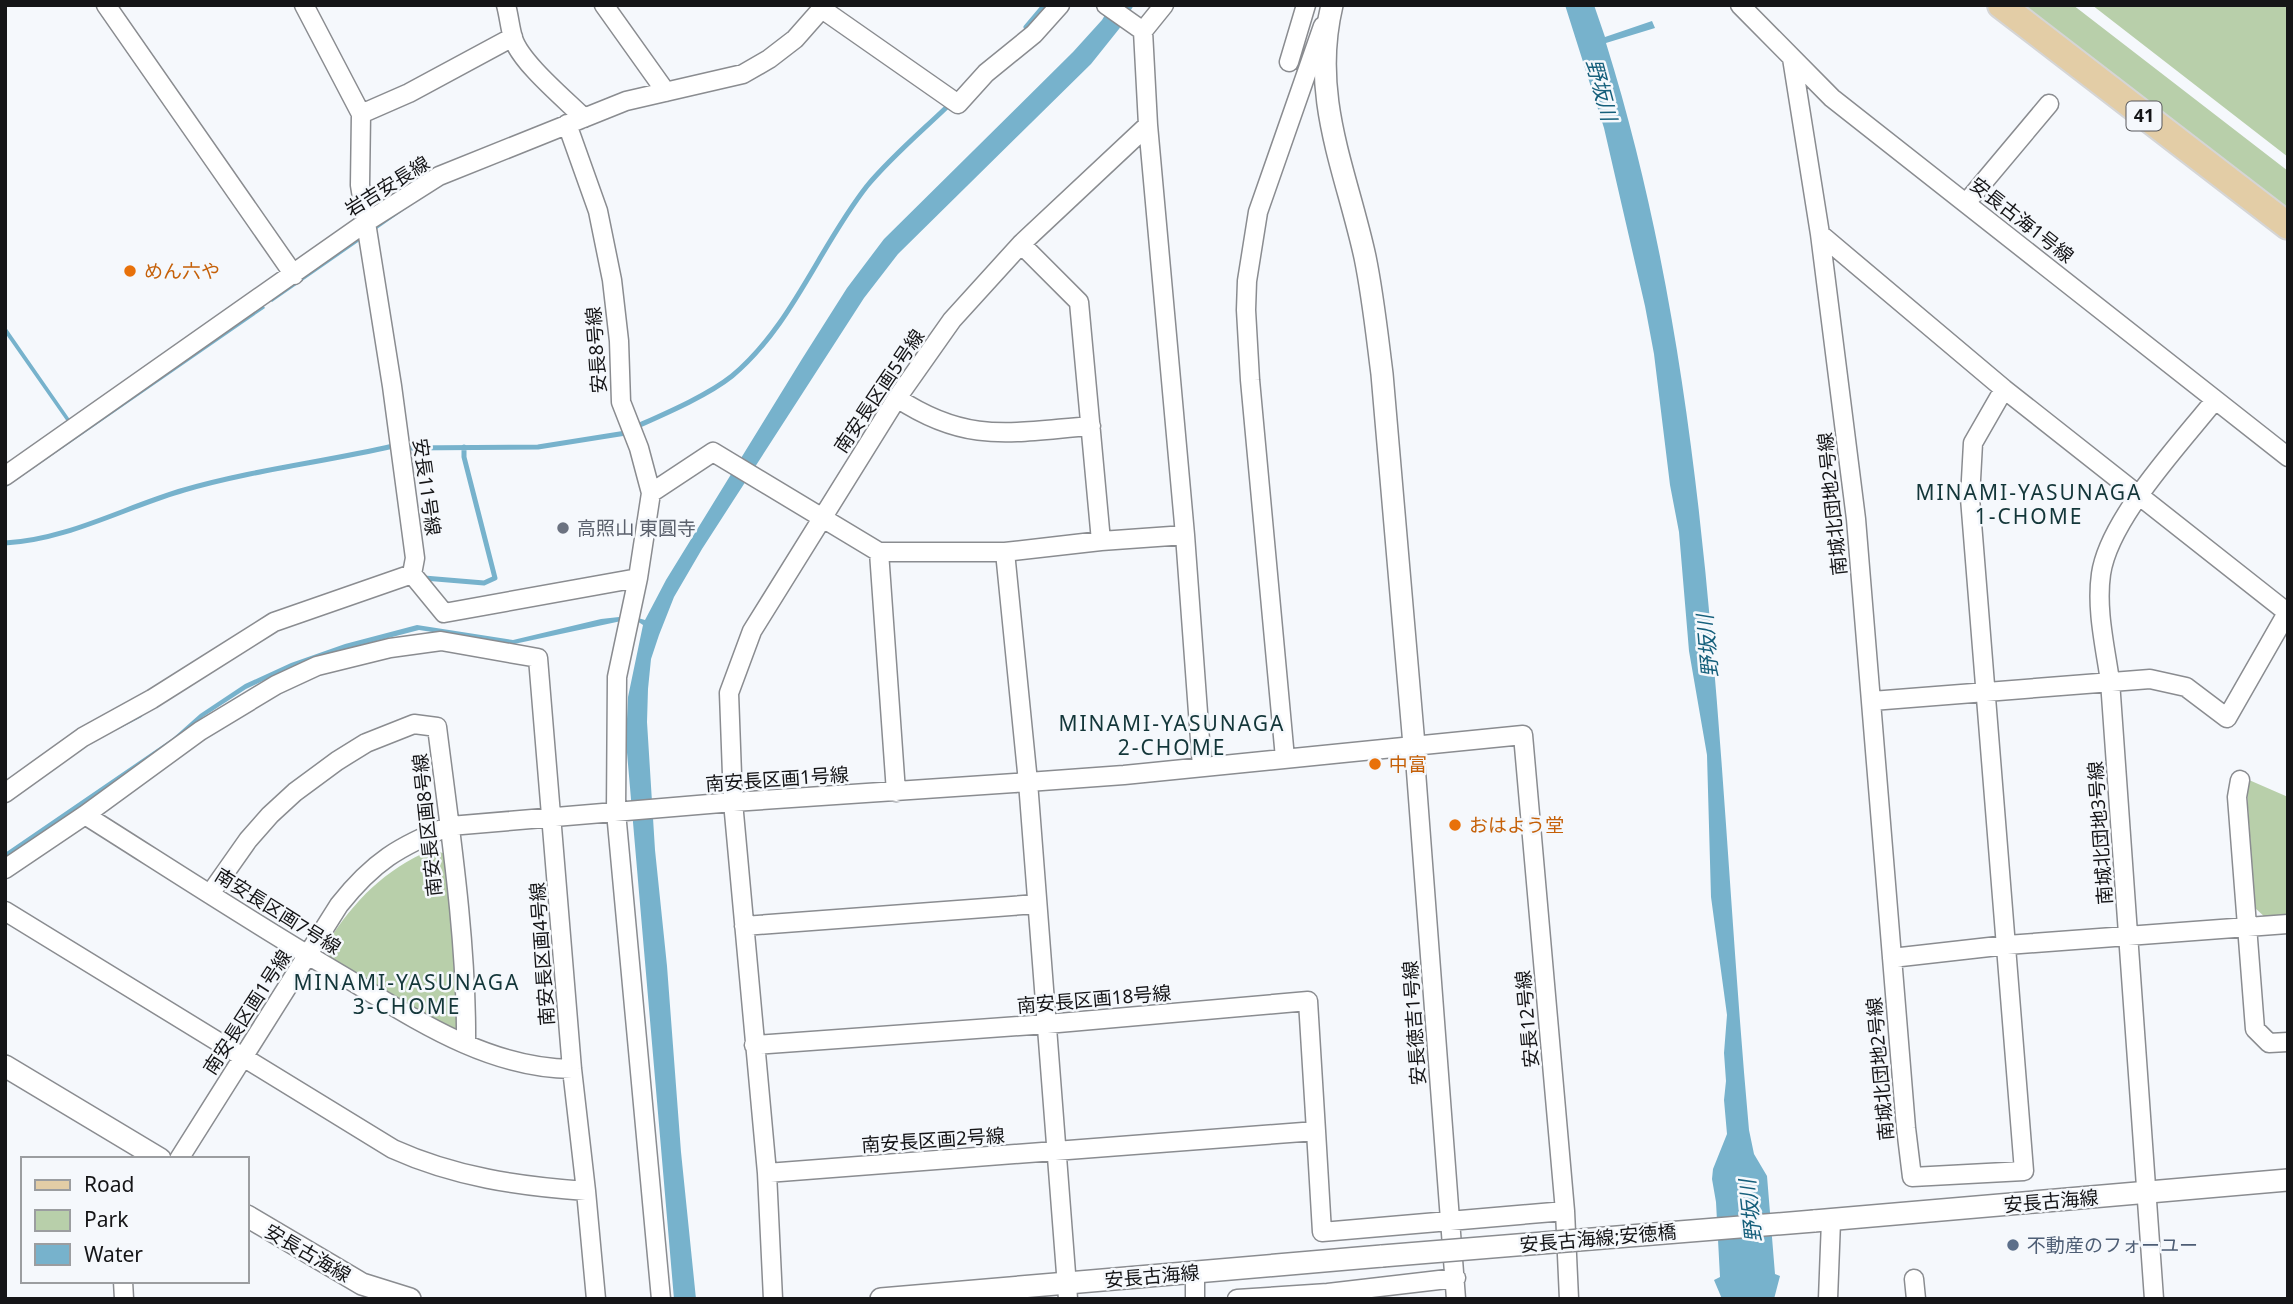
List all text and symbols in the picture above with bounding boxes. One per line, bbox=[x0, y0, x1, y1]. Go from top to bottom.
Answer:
water label: 野坂川 bbox=[1580, 56, 1624, 126]
road number: 41 bbox=[2126, 102, 2162, 131]
street label: 岩吉安長線 bbox=[340, 150, 434, 222]
street label: 安長古海1号線 bbox=[1965, 171, 2079, 269]
place label: めん六や bbox=[144, 258, 220, 284]
marker: めん六や bbox=[122, 263, 138, 279]
street label: 安長8号線 bbox=[580, 306, 612, 394]
street label: 南安長区画5号線 bbox=[828, 324, 930, 458]
street label: 南城北団地2号線 bbox=[1812, 431, 1852, 577]
street label: 安長11号線 bbox=[407, 437, 447, 537]
district label: MINAMI-YASUNAGA 1-CHOME bbox=[1915, 478, 2143, 530]
place label: 高照山 東圓寺 bbox=[577, 515, 696, 541]
marker: 高照山 東圓寺 bbox=[555, 520, 571, 536]
water label: 野坂川 bbox=[1690, 611, 1724, 679]
district label: MINAMI-YASUNAGA 2-CHOME bbox=[1058, 709, 1286, 761]
place label: 中富 bbox=[1389, 751, 1427, 777]
street label: 南安長区画8号線 bbox=[407, 752, 447, 898]
marker: 中富 bbox=[1367, 756, 1383, 772]
street label: 南城北団地3号線 bbox=[2082, 760, 2118, 906]
street label: 南安長区画1号線 bbox=[704, 761, 850, 797]
place label: おはよう堂 bbox=[1469, 812, 1564, 838]
marker: おはよう堂 bbox=[1447, 817, 1463, 833]
street label: 南安長区画7号線 bbox=[210, 862, 346, 960]
street label: 南安長区画4号線 bbox=[524, 881, 560, 1027]
street label: 南安長区画1号線 bbox=[197, 945, 297, 1079]
street label: 安長徳吉1号線 bbox=[1397, 960, 1431, 1086]
district label: MINAMI-YASUNAGA 3-CHOME bbox=[293, 968, 521, 1020]
street label: 安長12号線 bbox=[1510, 969, 1544, 1069]
street label: 南安長区画18号線 bbox=[1016, 979, 1172, 1019]
street label: 南城北団地2号線 bbox=[1861, 996, 1899, 1142]
street label: 南安長区画2号線 bbox=[860, 1122, 1006, 1158]
legend bbox=[21, 1157, 248, 1283]
text: Road bbox=[84, 1170, 134, 1198]
water label: 野坂川 bbox=[1733, 1176, 1767, 1244]
street label: 安長古海線 bbox=[2003, 1184, 2099, 1218]
text: Park bbox=[84, 1205, 129, 1233]
street label: 安長古海線 bbox=[260, 1218, 356, 1288]
street label: 安長古海線;安徳橋 bbox=[1519, 1218, 1677, 1258]
place label: 不動産のフォーユー bbox=[2027, 1232, 2198, 1258]
marker: 不動産のフォーユー bbox=[2005, 1237, 2021, 1253]
text: Water bbox=[84, 1240, 143, 1268]
street label: 安長古海線 bbox=[1104, 1259, 1200, 1293]

